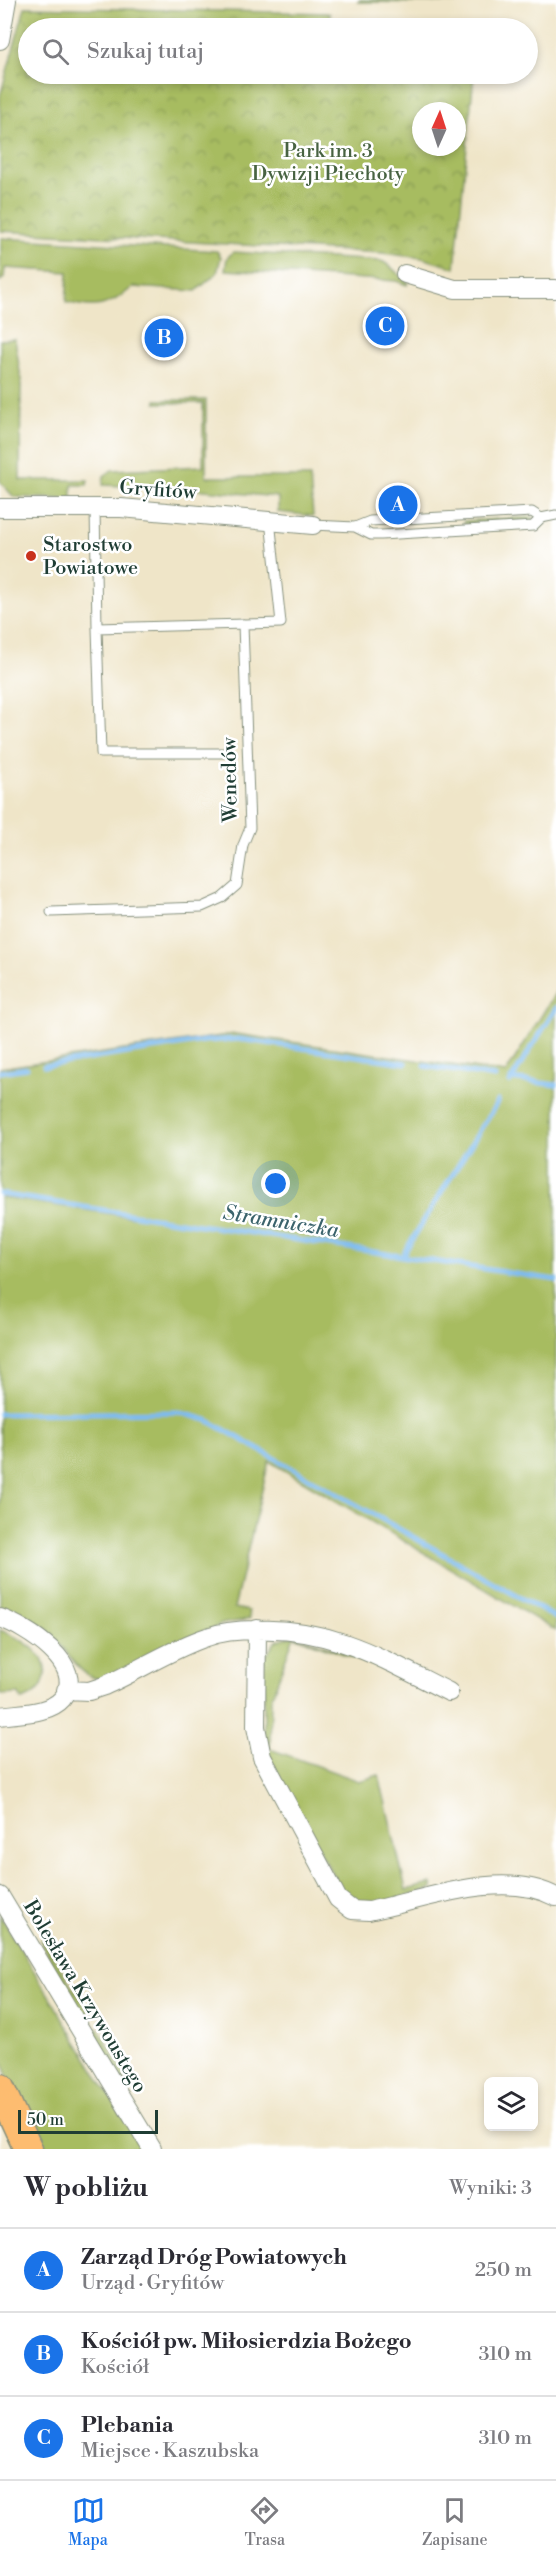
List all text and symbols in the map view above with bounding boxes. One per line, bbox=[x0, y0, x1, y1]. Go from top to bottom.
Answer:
search box bbox=[18, 18, 538, 84]
icon: search bbox=[39, 35, 72, 68]
text: Szukaj tutaj bbox=[87, 38, 204, 65]
north arrow bbox=[412, 102, 466, 156]
park label: Park im. 3 Dywizji Piechoty bbox=[252, 139, 405, 187]
pin: C bbox=[366, 304, 404, 348]
pin: B bbox=[144, 316, 184, 360]
street label: Gryfitów bbox=[118, 475, 199, 506]
pin: A bbox=[378, 482, 418, 528]
place label: Starostwo Powiatowe bbox=[43, 533, 138, 581]
marker: Starostwo Powiatowe bbox=[24, 549, 38, 563]
street label: Wenedów bbox=[217, 736, 244, 824]
your location bbox=[261, 1169, 290, 1198]
water label: Stramniczka bbox=[221, 1200, 341, 1244]
street label: Bolesława Krzywoustego bbox=[17, 1895, 152, 2098]
map controls bbox=[484, 2077, 538, 2131]
button: layers bbox=[484, 2077, 538, 2131]
scale bar bbox=[18, 2107, 158, 2134]
text: 50 m bbox=[27, 2110, 64, 2130]
text: W pobliżu bbox=[24, 2172, 148, 2204]
text: Wyniki: 3 bbox=[449, 2176, 532, 2201]
text: Zarząd Dróg Powiatowych bbox=[81, 2244, 347, 2271]
text: A bbox=[36, 2258, 51, 2283]
text: 250 m bbox=[475, 2258, 532, 2283]
text: Urząd · Gryfitów bbox=[81, 2271, 224, 2296]
text: Kościół pw. Miłosierdzia Bożego bbox=[81, 2328, 412, 2355]
text: B bbox=[36, 2342, 51, 2367]
text: 310 m bbox=[479, 2342, 532, 2367]
text: Kościół bbox=[81, 2355, 149, 2380]
text: Plebania bbox=[81, 2412, 174, 2439]
text: C bbox=[36, 2426, 51, 2451]
text: 310 m bbox=[479, 2426, 532, 2451]
text: Miejsce · Kaszubska bbox=[81, 2439, 259, 2464]
tab: Mapa bbox=[68, 2494, 108, 2550]
tab: Trasa bbox=[245, 2494, 285, 2550]
tab: Zapisane bbox=[422, 2494, 488, 2550]

